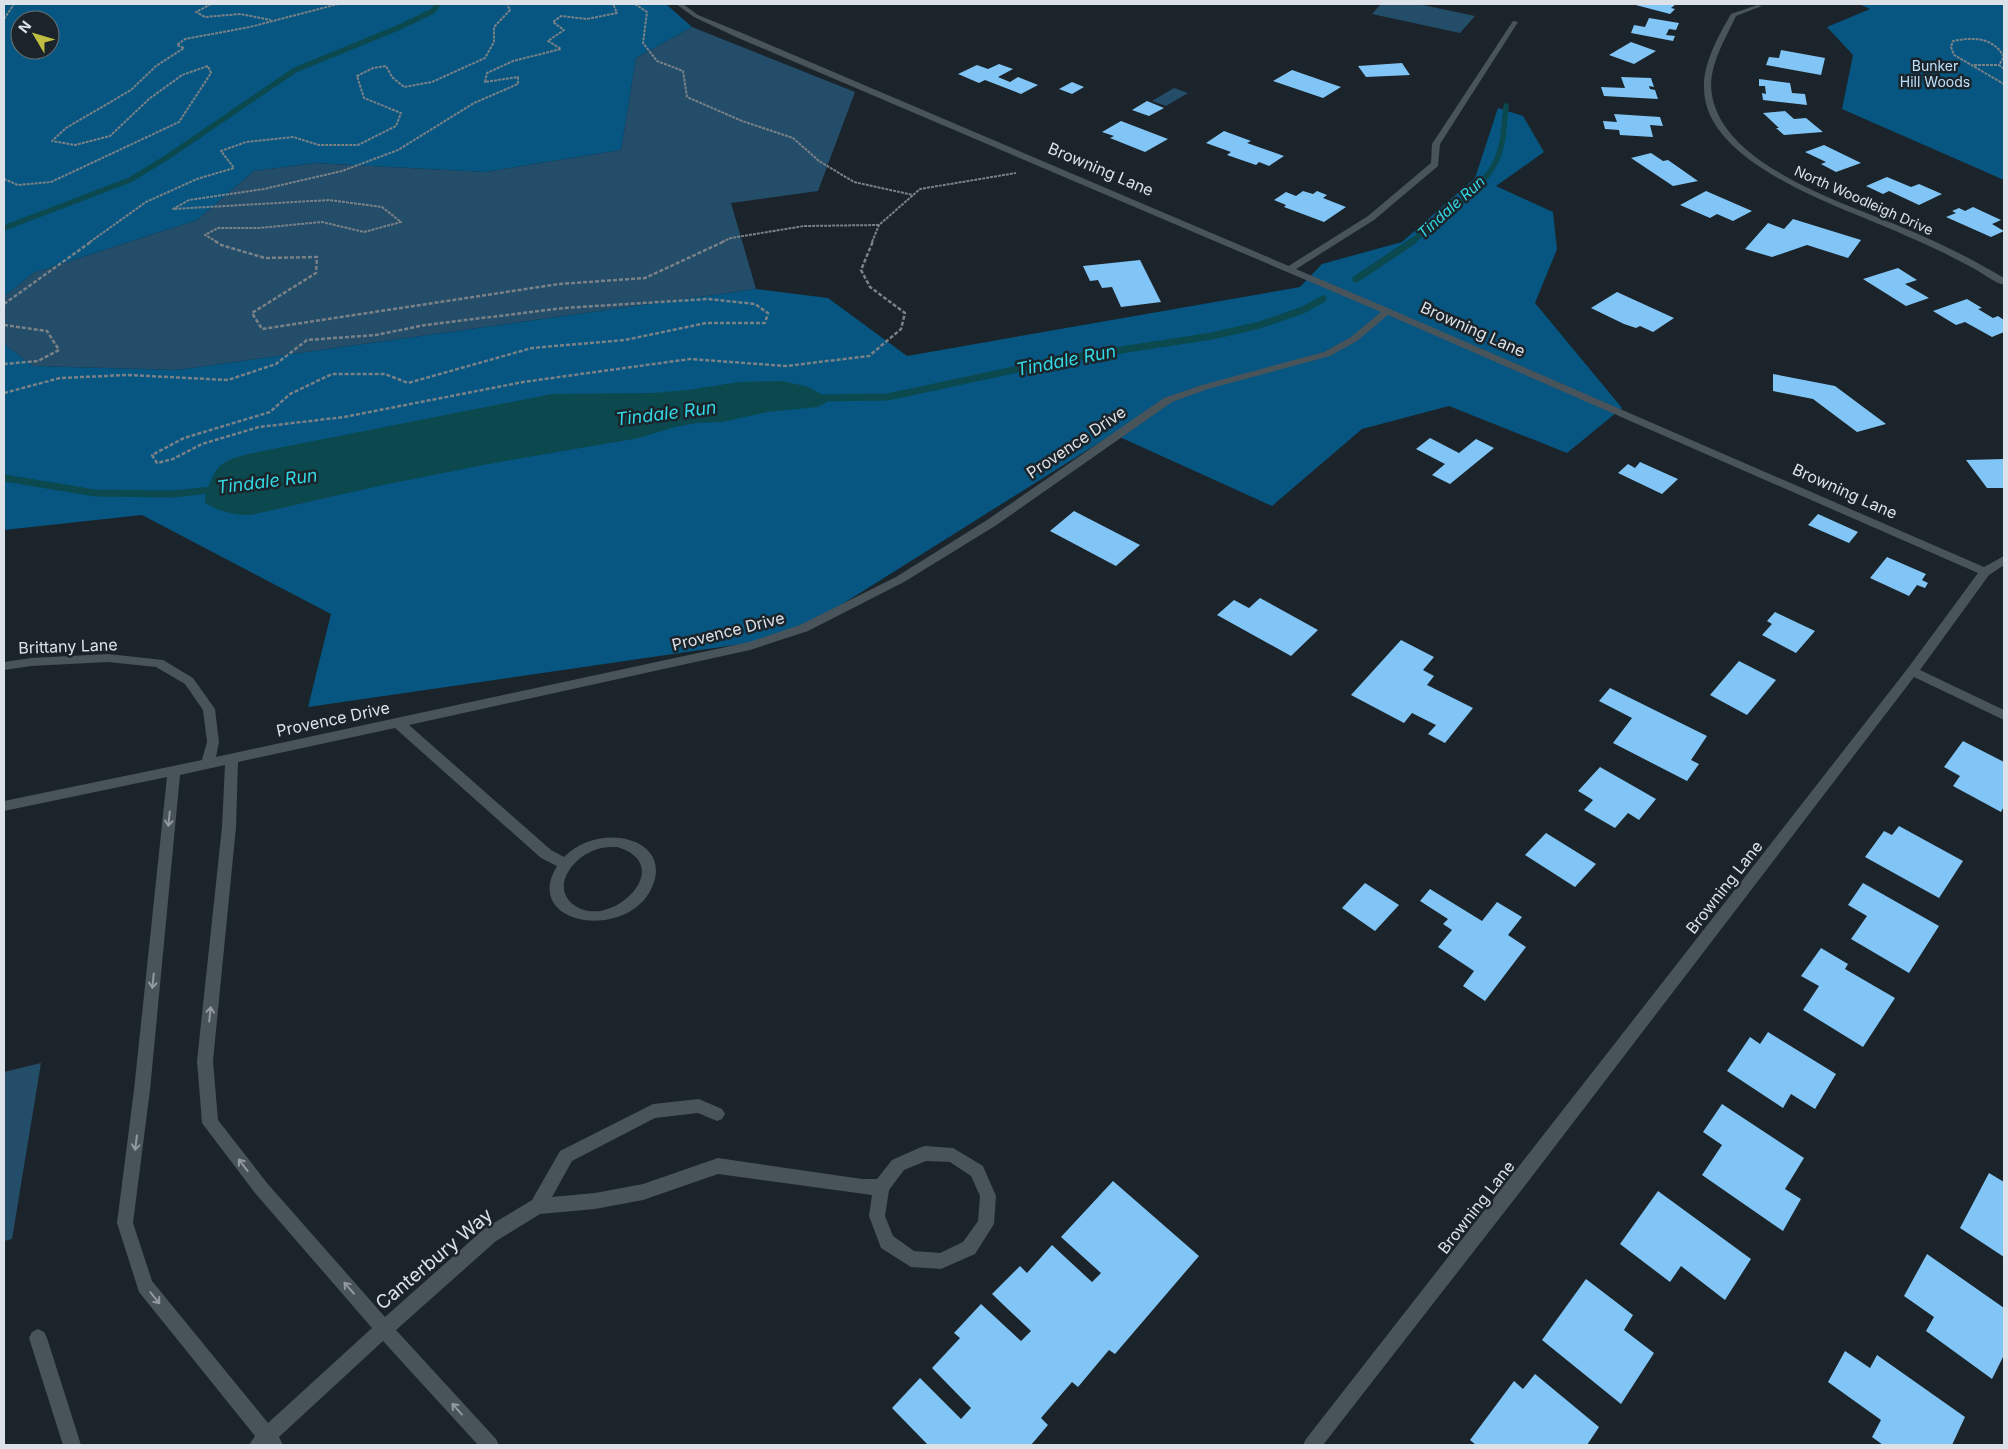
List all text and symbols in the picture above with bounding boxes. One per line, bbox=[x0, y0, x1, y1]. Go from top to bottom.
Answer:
north arrow bbox=[10, 10, 60, 60]
text: N bbox=[14, 17, 34, 36]
park label: Bunker Hill Woods bbox=[1900, 57, 1970, 90]
street label: Browning Lane bbox=[1045, 138, 1157, 200]
street label: North Woodleigh Drive bbox=[1792, 162, 1936, 238]
water label: Tindale Run bbox=[1413, 172, 1489, 242]
street label: Browning Lane bbox=[1418, 297, 1528, 361]
water label: Tindale Run bbox=[1014, 340, 1118, 380]
water label: Tindale Run bbox=[614, 396, 718, 430]
street label: Provence Drive bbox=[1023, 401, 1129, 483]
street label: Browning Lane bbox=[1790, 459, 1900, 523]
water label: Tindale Run bbox=[215, 464, 319, 498]
street label: Provence Drive bbox=[670, 607, 786, 655]
street label: Brittany Lane bbox=[18, 634, 118, 658]
street label: Provence Drive bbox=[274, 697, 392, 741]
one-way arrow bbox=[164, 811, 174, 827]
street label: Browning Lane bbox=[1681, 837, 1767, 937]
one-way arrow bbox=[148, 973, 158, 989]
one-way arrow bbox=[205, 1007, 215, 1023]
one-way arrow bbox=[130, 1134, 140, 1150]
street label: Browning Lane bbox=[1433, 1157, 1519, 1257]
one-way arrow bbox=[238, 1158, 248, 1172]
street label: Canterbury Way bbox=[371, 1203, 497, 1315]
one-way arrow bbox=[343, 1282, 355, 1295]
one-way arrow bbox=[150, 1291, 161, 1304]
one-way arrow bbox=[452, 1403, 463, 1416]

